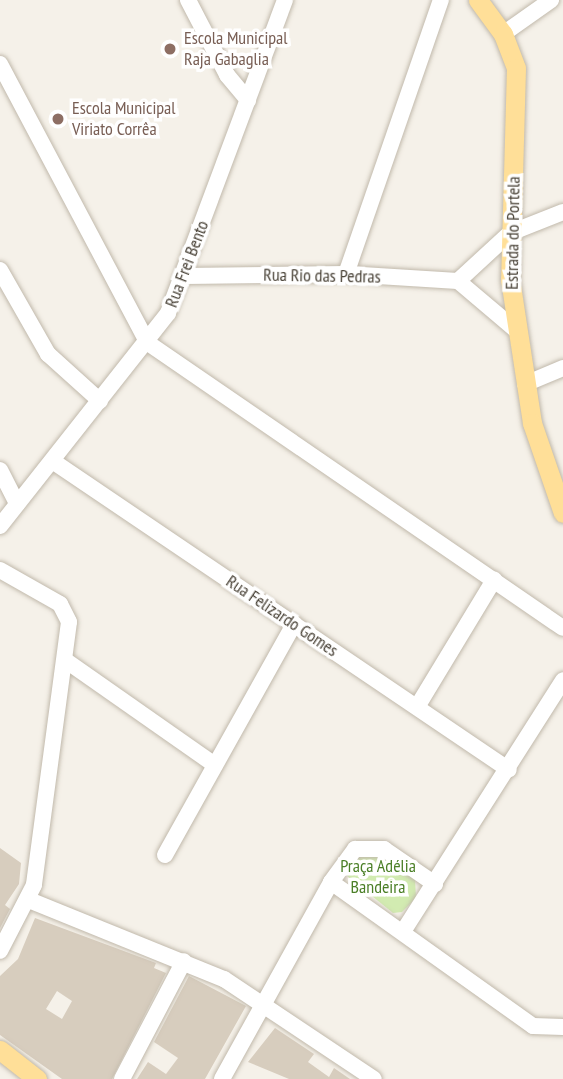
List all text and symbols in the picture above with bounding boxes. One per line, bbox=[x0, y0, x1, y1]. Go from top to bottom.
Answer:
place label: Escola Municipal Raja Gabaglia bbox=[184, 28, 288, 70]
marker: Escola Municipal Raja Gabaglia bbox=[162, 41, 178, 57]
place label: Escola Municipal Viriato Corrêa bbox=[72, 98, 176, 140]
marker: Escola Municipal Viriato Corrêa bbox=[50, 111, 66, 127]
street label: Estrada do Portela bbox=[501, 176, 525, 290]
street label: Rua Frei Bento bbox=[161, 217, 213, 311]
street label: Rua Rio das Pedras bbox=[263, 264, 381, 288]
street label: Rua Felizardo Gomes bbox=[222, 571, 342, 661]
park label: Praça Adélia Bandeira bbox=[340, 856, 416, 898]

